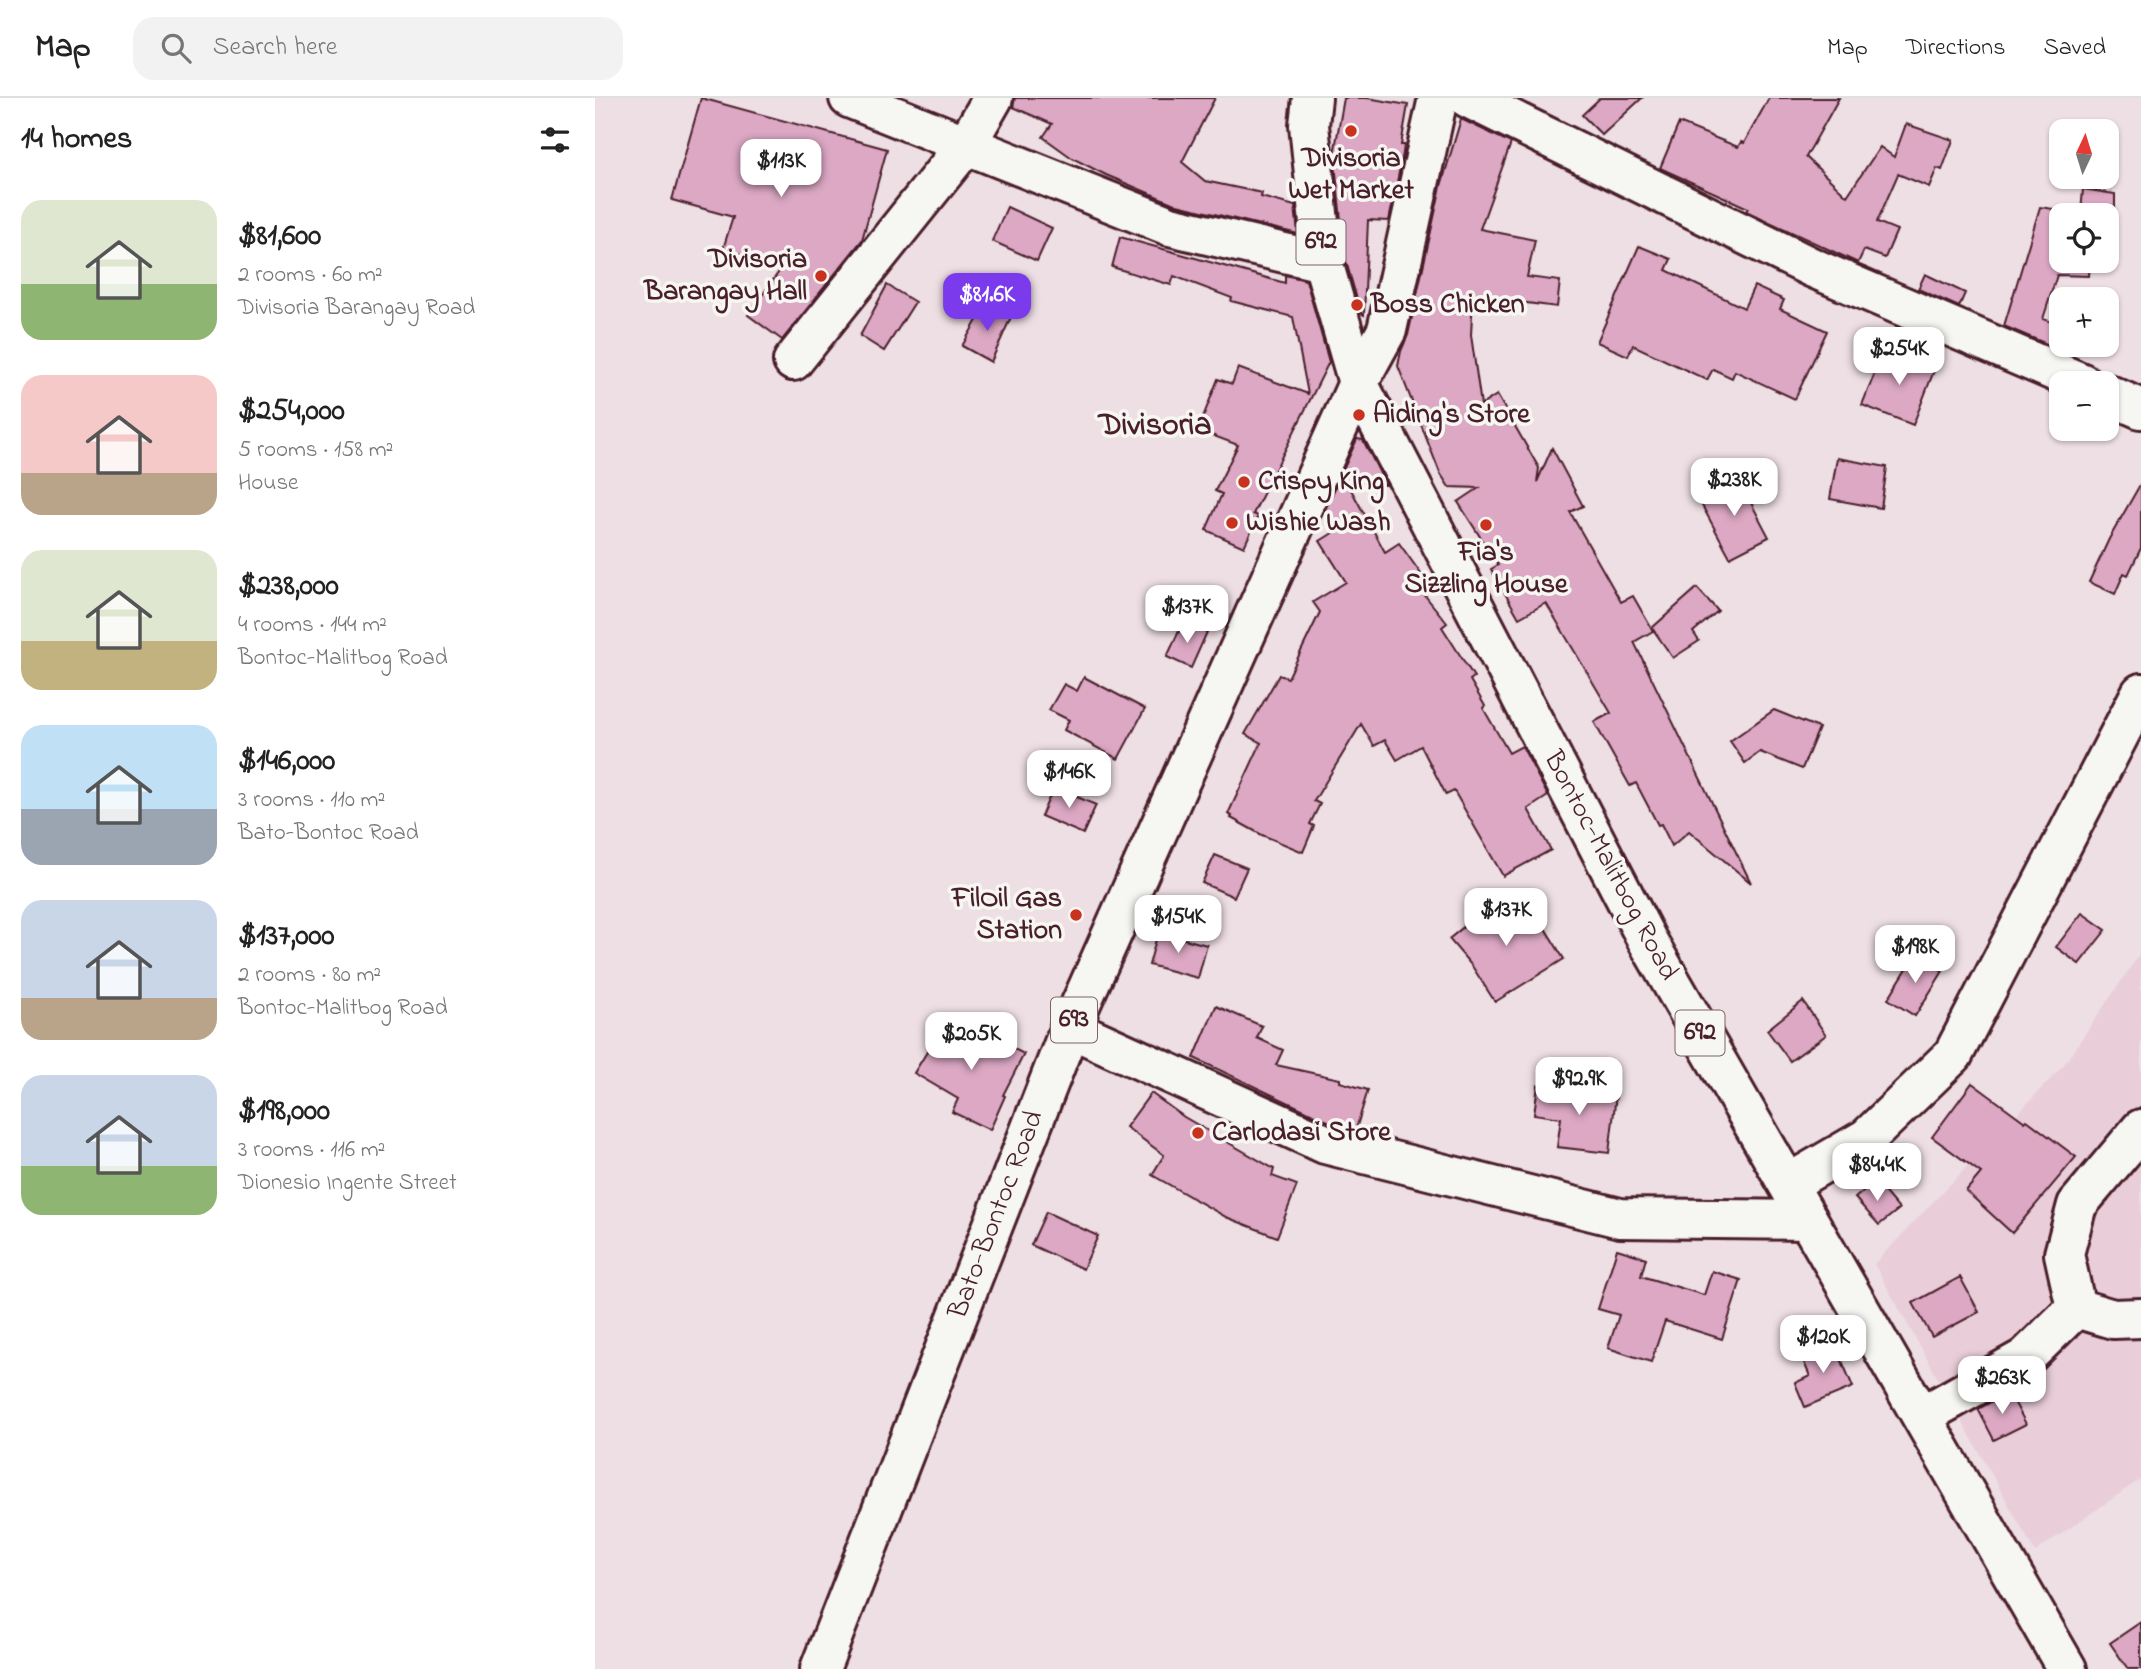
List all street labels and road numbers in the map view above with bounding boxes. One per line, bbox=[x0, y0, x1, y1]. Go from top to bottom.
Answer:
road number: 692 bbox=[1297, 220, 1345, 265]
street label: Bontoc-Malitbog Road bbox=[1532, 743, 1688, 989]
road number: 693 bbox=[1051, 998, 1097, 1043]
road number: 692 bbox=[1675, 1010, 1725, 1056]
street label: Bato-Bontoc Road bbox=[938, 1105, 1056, 1326]

